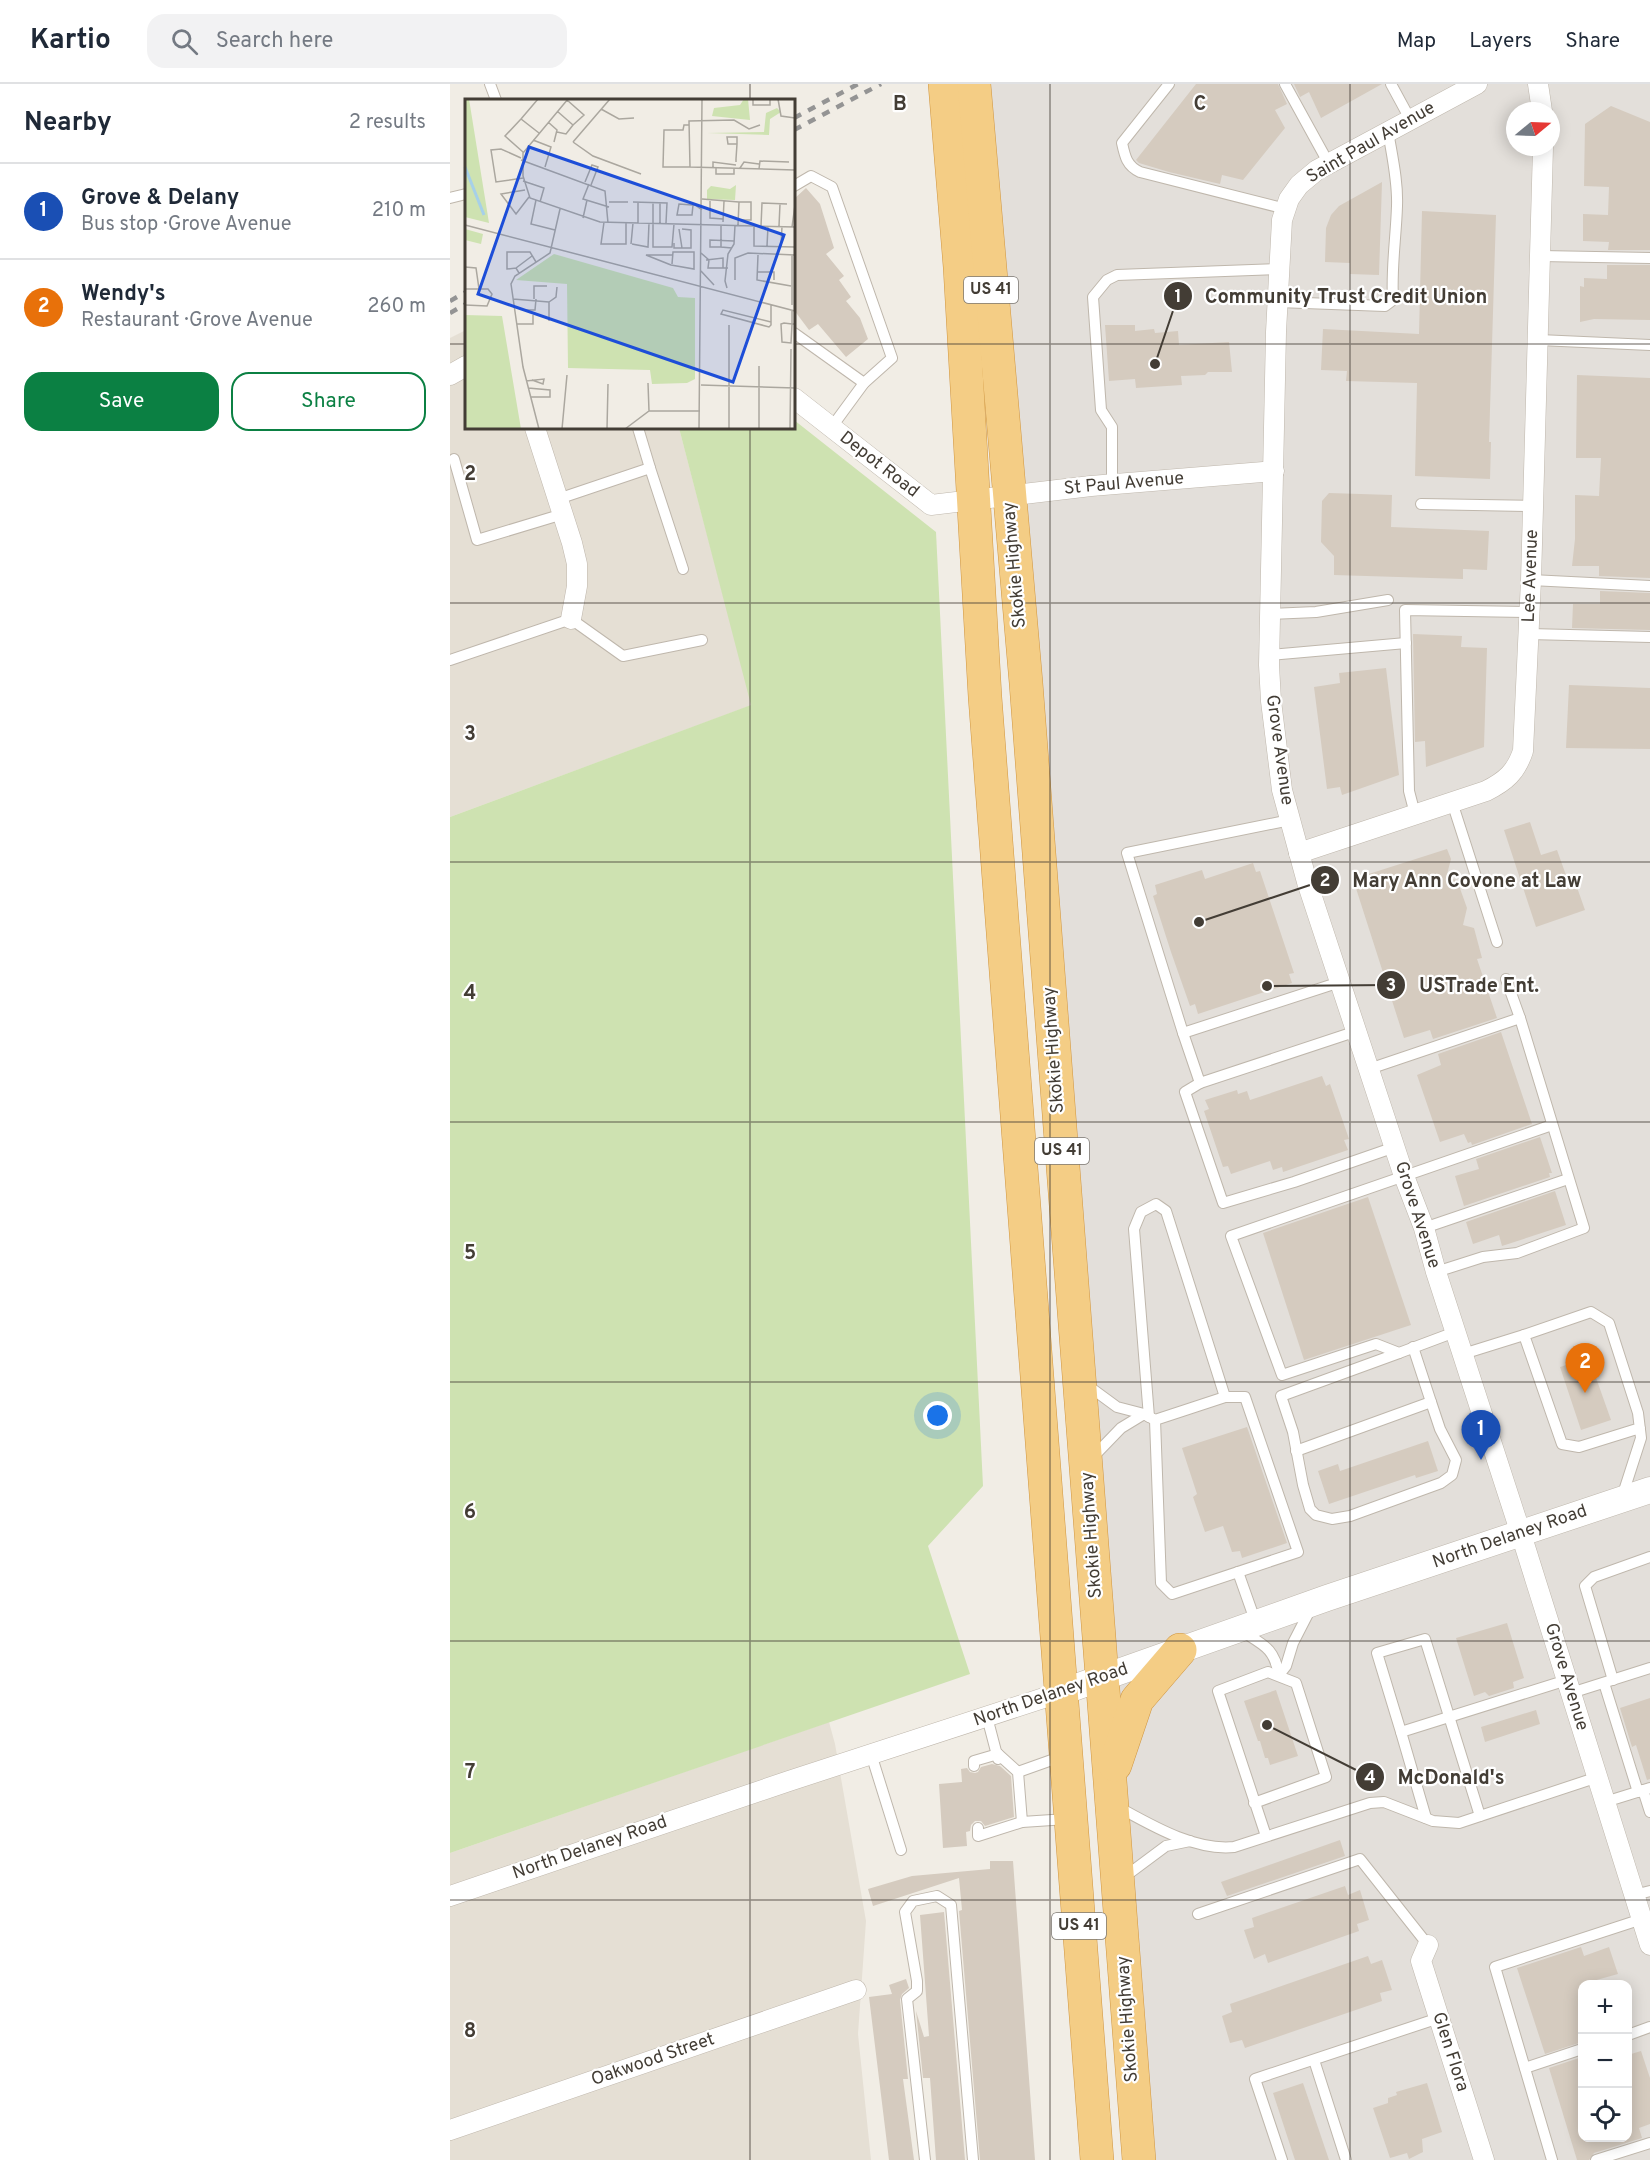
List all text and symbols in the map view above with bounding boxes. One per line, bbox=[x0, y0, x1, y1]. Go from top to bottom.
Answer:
search box bbox=[147, 14, 567, 68]
text: Kartio bbox=[30, 23, 111, 59]
icon: search bbox=[168, 25, 201, 58]
text: Search here bbox=[216, 28, 333, 55]
text: Map bbox=[1397, 28, 1436, 55]
text: Layers bbox=[1469, 28, 1532, 55]
text: Share bbox=[1565, 28, 1620, 55]
text: B bbox=[893, 92, 907, 118]
text: C bbox=[1194, 92, 1206, 118]
street label: Saint Paul Avenue bbox=[1303, 97, 1439, 189]
inset map bbox=[465, 99, 795, 429]
north arrow bbox=[1506, 102, 1560, 156]
text: Nearby bbox=[24, 107, 112, 140]
text: 2 results bbox=[349, 110, 426, 136]
text: Grove & Delany bbox=[81, 185, 239, 212]
text: 1 bbox=[40, 198, 48, 224]
text: 210 m bbox=[372, 198, 426, 224]
text: Bus stop · Grove Avenue bbox=[81, 212, 292, 238]
road number: US 41 bbox=[964, 277, 1018, 303]
callout: Community Trust Credit Union bbox=[1163, 277, 1499, 315]
text: Wendy's bbox=[81, 281, 166, 308]
text: Community Trust Credit Union bbox=[1205, 285, 1487, 311]
text: 1 bbox=[1174, 286, 1182, 309]
text: 2 bbox=[37, 294, 50, 320]
text: 260 m bbox=[367, 294, 426, 320]
text: Restaurant · Grove Avenue bbox=[81, 308, 313, 334]
button: Save bbox=[24, 372, 219, 431]
button: Share bbox=[231, 372, 426, 431]
street label: Depot Road bbox=[834, 427, 924, 503]
text: 2 bbox=[464, 462, 476, 488]
street label: St Paul Avenue bbox=[1063, 467, 1185, 501]
street label: Skokie Highway bbox=[998, 501, 1032, 629]
street label: Lee Avenue bbox=[1518, 529, 1544, 623]
street label: Grove Avenue bbox=[1260, 693, 1298, 807]
text: 3 bbox=[464, 722, 476, 748]
callout: Mary Ann Covone at Law bbox=[1310, 861, 1594, 899]
text: Mary Ann Covone at Law bbox=[1352, 869, 1582, 895]
text: 2 bbox=[1319, 870, 1331, 893]
callout: USTrade Ent. bbox=[1376, 966, 1551, 1004]
text: USTrade Ent. bbox=[1419, 974, 1539, 1000]
text: 3 bbox=[1386, 975, 1396, 998]
text: 4 bbox=[464, 981, 476, 1007]
street label: Skokie Highway bbox=[1038, 986, 1070, 1114]
road number: US 41 bbox=[1035, 1138, 1089, 1164]
street label: Grove Avenue bbox=[1389, 1158, 1445, 1272]
text: 5 bbox=[464, 1241, 476, 1267]
pin: 2 bbox=[1566, 1344, 1604, 1393]
your location bbox=[923, 1401, 952, 1430]
pin: 1 bbox=[1462, 1410, 1500, 1460]
street label: Skokie Highway bbox=[1076, 1471, 1108, 1599]
text: 6 bbox=[464, 1500, 476, 1526]
street label: North Delaney Road bbox=[1430, 1500, 1590, 1574]
street label: Grove Avenue bbox=[1539, 1620, 1593, 1734]
street label: North Delaney Road bbox=[971, 1658, 1131, 1732]
callout: McDonald's bbox=[1355, 1758, 1516, 1796]
text: 7 bbox=[465, 1760, 475, 1786]
text: McDonald's bbox=[1397, 1766, 1505, 1792]
text: 4 bbox=[1364, 1767, 1376, 1790]
street label: North Delaney Road bbox=[510, 1811, 670, 1885]
road number: US 41 bbox=[1052, 1913, 1106, 1939]
street label: Skokie Highway bbox=[1112, 1955, 1144, 2083]
map controls bbox=[1578, 1980, 1632, 2142]
button: + bbox=[1578, 1980, 1632, 2034]
street label: Glen Flora bbox=[1426, 2009, 1474, 2095]
text: 8 bbox=[464, 2019, 476, 2045]
street label: Oakwood Street bbox=[588, 2028, 718, 2092]
button: − bbox=[1578, 2034, 1632, 2088]
button: locate bbox=[1578, 2088, 1632, 2142]

